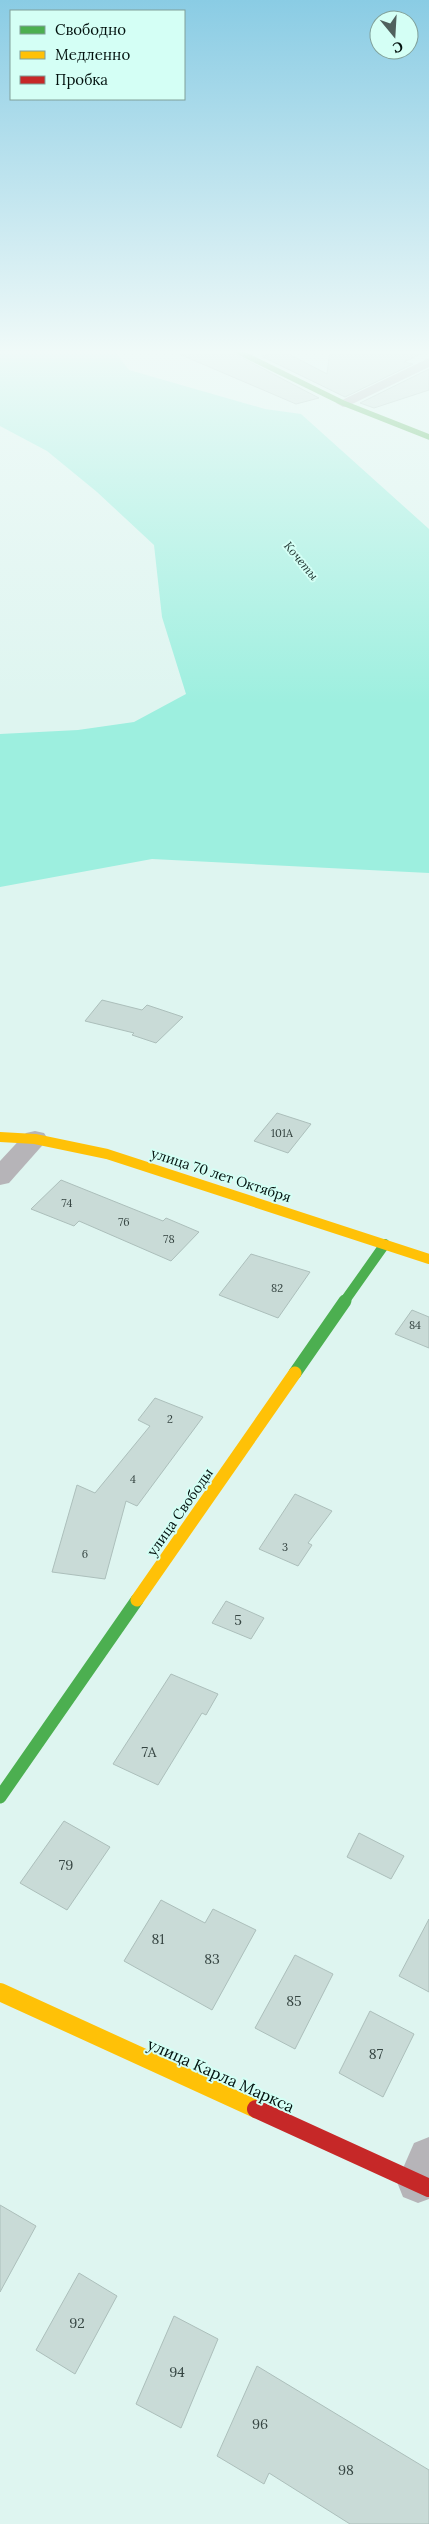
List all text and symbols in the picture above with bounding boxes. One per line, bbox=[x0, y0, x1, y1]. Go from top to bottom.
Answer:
legend bbox=[10, 10, 185, 100]
north arrow bbox=[369, 10, 419, 60]
text: Свободно bbox=[55, 20, 126, 39]
text: С bbox=[390, 37, 405, 58]
text: Медленно bbox=[55, 45, 130, 64]
text: Пробка bbox=[55, 70, 108, 89]
water label: Кочеты bbox=[281, 538, 322, 583]
house number: 101А bbox=[271, 1126, 294, 1140]
street label: улица 70 лет Октября bbox=[149, 1144, 293, 1206]
house number: 74 bbox=[62, 1196, 72, 1210]
house number: 76 bbox=[118, 1215, 130, 1229]
house number: 78 bbox=[163, 1232, 175, 1246]
house number: 82 bbox=[271, 1281, 283, 1295]
house number: 84 bbox=[409, 1318, 421, 1332]
house number: 2 bbox=[167, 1412, 173, 1426]
street label: улица Свободы bbox=[143, 1464, 217, 1560]
house number: 4 bbox=[130, 1472, 136, 1486]
house number: 3 bbox=[282, 1540, 288, 1554]
house number: 6 bbox=[82, 1547, 88, 1561]
house number: 5 bbox=[234, 1611, 242, 1629]
house number: 7А bbox=[142, 1743, 157, 1761]
house number: 79 bbox=[59, 1856, 73, 1874]
house number: 81 bbox=[152, 1930, 164, 1948]
house number: 83 bbox=[204, 1950, 220, 1968]
house number: 85 bbox=[286, 1992, 302, 2010]
street label: улица Карла Маркса bbox=[144, 2034, 298, 2116]
house number: 87 bbox=[369, 2045, 384, 2063]
house number: 92 bbox=[69, 2314, 85, 2332]
house number: 94 bbox=[169, 2363, 185, 2381]
house number: 96 bbox=[252, 2415, 268, 2433]
house number: 98 bbox=[338, 2461, 354, 2479]

